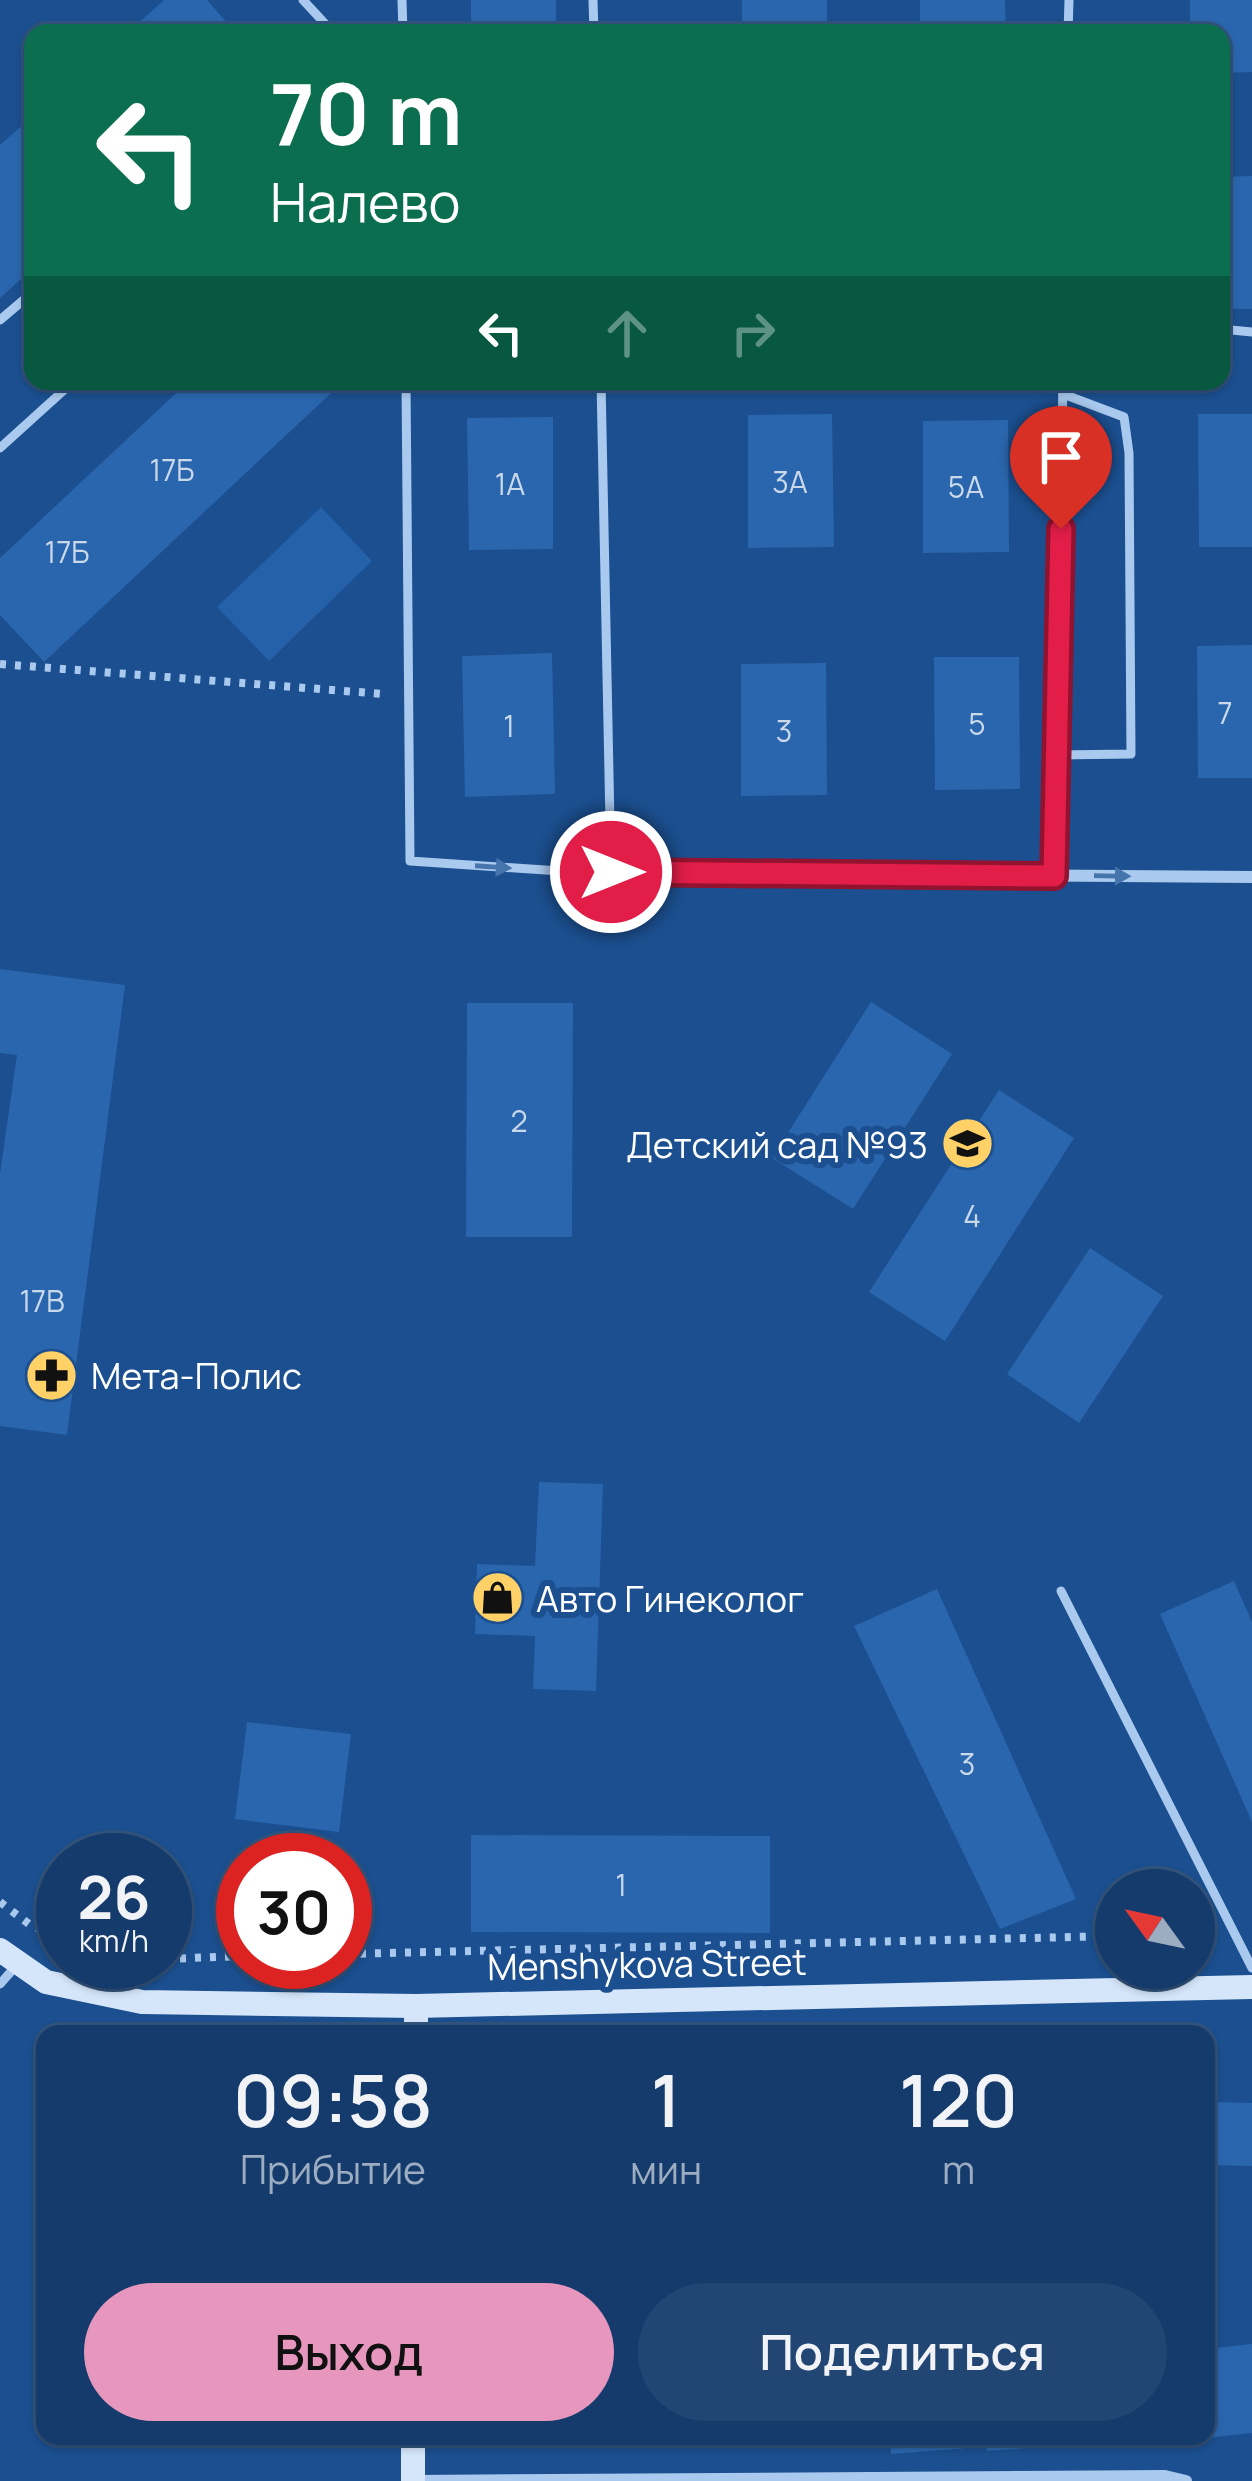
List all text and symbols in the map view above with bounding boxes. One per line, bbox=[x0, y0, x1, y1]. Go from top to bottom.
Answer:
text: 70 m bbox=[270, 55, 462, 170]
icon: left bbox=[72, 72, 228, 228]
text: Налево bbox=[270, 164, 460, 238]
icon: left bbox=[468, 300, 534, 366]
icon: ahead bbox=[594, 300, 660, 366]
icon: right bbox=[720, 300, 786, 366]
pin bbox=[1010, 406, 1112, 529]
icon: arrive bbox=[1028, 424, 1094, 490]
house number: 17Б bbox=[150, 449, 194, 490]
house number: 3А bbox=[772, 461, 808, 502]
house number: 1А bbox=[495, 463, 525, 504]
house number: 5А bbox=[948, 466, 984, 507]
house number: 17Б bbox=[45, 531, 89, 572]
house number: 7 bbox=[1217, 692, 1233, 733]
house number: 5 bbox=[968, 703, 986, 744]
house number: 1 bbox=[503, 705, 515, 746]
house number: 3 bbox=[776, 710, 792, 751]
position arrow bbox=[548, 809, 674, 935]
one-way arrow bbox=[475, 857, 512, 876]
one-way arrow bbox=[1094, 866, 1132, 886]
house number: 2 bbox=[510, 1100, 528, 1141]
school or university icon: Детский сад №93 bbox=[939, 1116, 995, 1172]
place label: Детский сад №93 bbox=[626, 1120, 928, 1169]
house number: 4 bbox=[963, 1195, 981, 1236]
house number: 17В bbox=[19, 1280, 65, 1321]
pharmacy icon: Мета-Полис bbox=[24, 1347, 80, 1403]
place label: Мета-Полис bbox=[91, 1351, 302, 1400]
shop icon: Авто Гинеколог bbox=[469, 1570, 525, 1626]
place label: Авто Гинеколог bbox=[536, 1574, 804, 1623]
house number: 3 bbox=[959, 1743, 975, 1784]
speed limit sign: 30 bbox=[216, 1833, 372, 1989]
text: 26 bbox=[77, 1855, 151, 1937]
house number: 1 bbox=[615, 1864, 627, 1905]
north arrow bbox=[1095, 1869, 1215, 1989]
map controls bbox=[1095, 1869, 1215, 1989]
text: km/h bbox=[79, 1920, 149, 1961]
street label: Menshykova Street bbox=[487, 1937, 807, 1991]
text: 09:58 bbox=[233, 2050, 433, 2149]
text: 1 bbox=[651, 2050, 681, 2149]
text: 120 bbox=[899, 2050, 1018, 2149]
text: Прибытие bbox=[240, 2142, 426, 2196]
text: мин bbox=[630, 2142, 702, 2196]
text: m bbox=[942, 2142, 975, 2196]
button: Выход bbox=[84, 2283, 614, 2421]
button: Поделиться bbox=[638, 2283, 1167, 2421]

